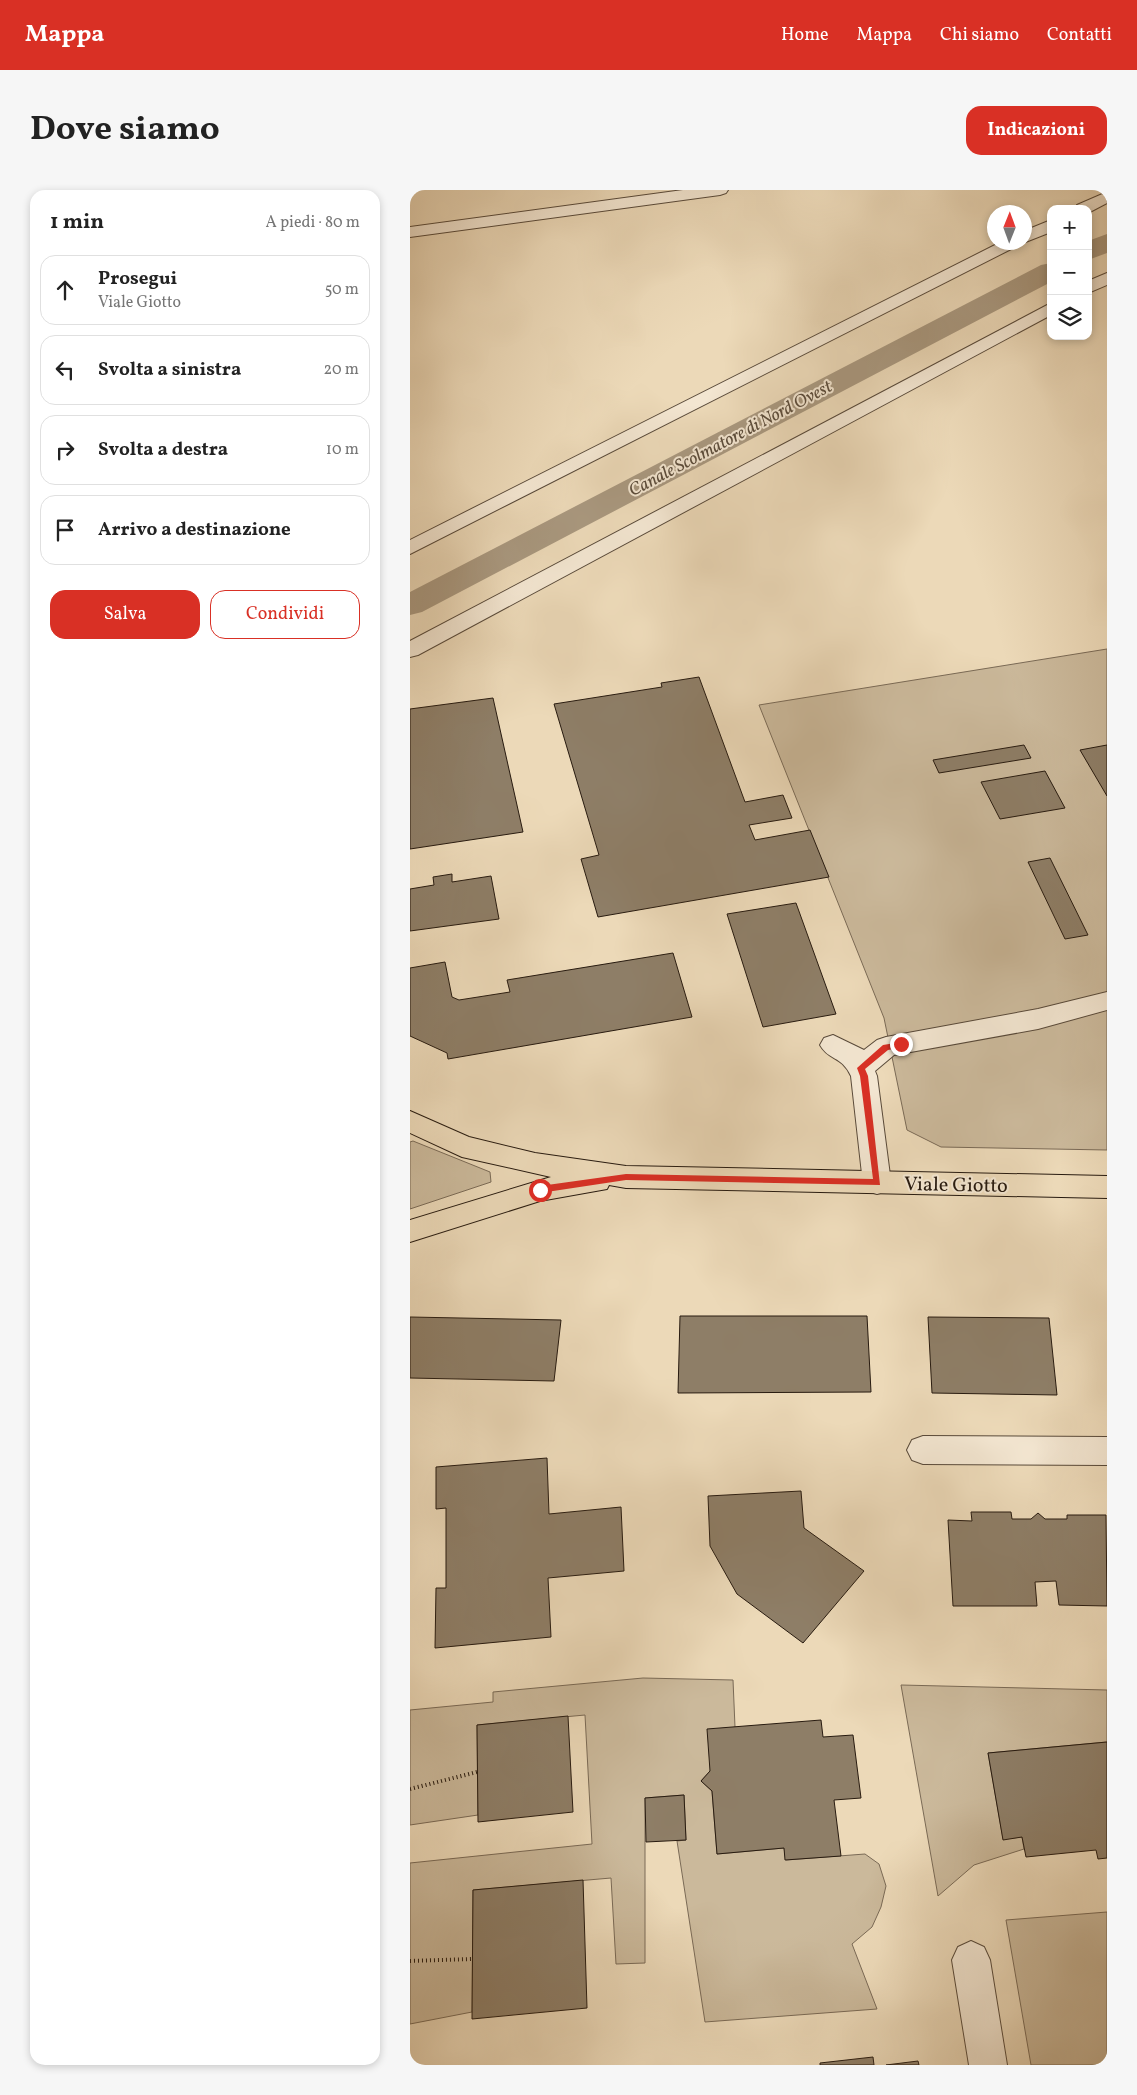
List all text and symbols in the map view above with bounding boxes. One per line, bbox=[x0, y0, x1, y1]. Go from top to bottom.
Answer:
text: Mappa bbox=[25, 18, 104, 52]
text: Home bbox=[781, 23, 829, 48]
text: Mappa bbox=[857, 23, 912, 48]
text: Chi siamo bbox=[940, 23, 1019, 48]
text: Contatti bbox=[1047, 23, 1112, 48]
text: Dove siamo bbox=[30, 106, 220, 154]
button: Indicazioni bbox=[966, 106, 1107, 155]
north arrow bbox=[987, 205, 1032, 250]
map controls bbox=[1047, 205, 1092, 340]
button: + bbox=[1047, 205, 1092, 250]
text: 1 min bbox=[50, 208, 104, 237]
text: A piedi · 80 m bbox=[265, 212, 360, 234]
button: − bbox=[1047, 250, 1092, 295]
text: Prosegui bbox=[98, 266, 177, 292]
icon: ahead bbox=[51, 276, 79, 304]
text: 50 m bbox=[325, 279, 359, 301]
text: Viale Giotto bbox=[98, 292, 181, 314]
button: layers bbox=[1047, 295, 1092, 340]
icon: left bbox=[51, 356, 79, 384]
text: Svolta a sinistra bbox=[98, 357, 241, 383]
text: 20 m bbox=[324, 359, 359, 381]
water label: Canale Scolmatore di Nord Ovest bbox=[625, 374, 838, 504]
icon: right bbox=[51, 436, 79, 464]
text: Svolta a destra bbox=[98, 437, 228, 463]
text: 10 m bbox=[326, 439, 359, 461]
icon: arrive bbox=[51, 516, 79, 544]
text: Arrivo a destinazione bbox=[98, 517, 291, 543]
button: Salva bbox=[50, 590, 200, 639]
button: Condividi bbox=[210, 590, 360, 639]
route end bbox=[890, 1033, 913, 1056]
street label: Viale Giotto bbox=[904, 1171, 1008, 1201]
route start bbox=[529, 1179, 552, 1202]

